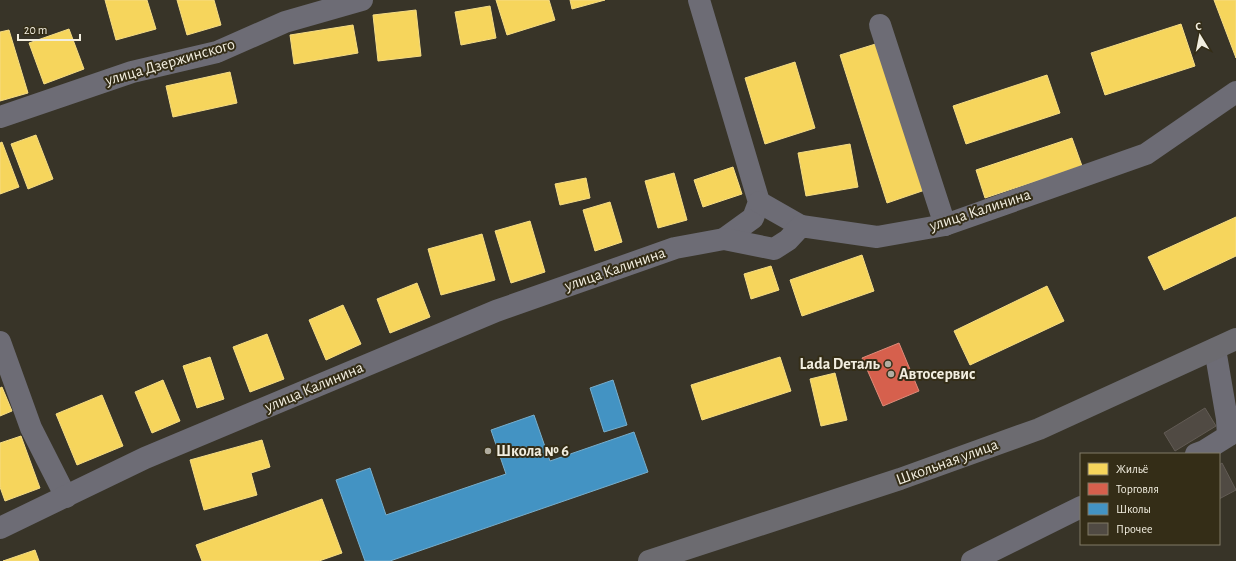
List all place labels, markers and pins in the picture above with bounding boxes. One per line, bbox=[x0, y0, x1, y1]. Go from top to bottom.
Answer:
place label: Lada Dеталь bbox=[800, 356, 881, 372]
marker: Lada Dеталь bbox=[883, 359, 893, 369]
place label: Автосервис bbox=[899, 366, 976, 382]
marker: Автосервис bbox=[886, 369, 896, 379]
place label: Школа № 6 bbox=[496, 443, 569, 459]
marker: Школа № 6 bbox=[483, 446, 493, 456]

